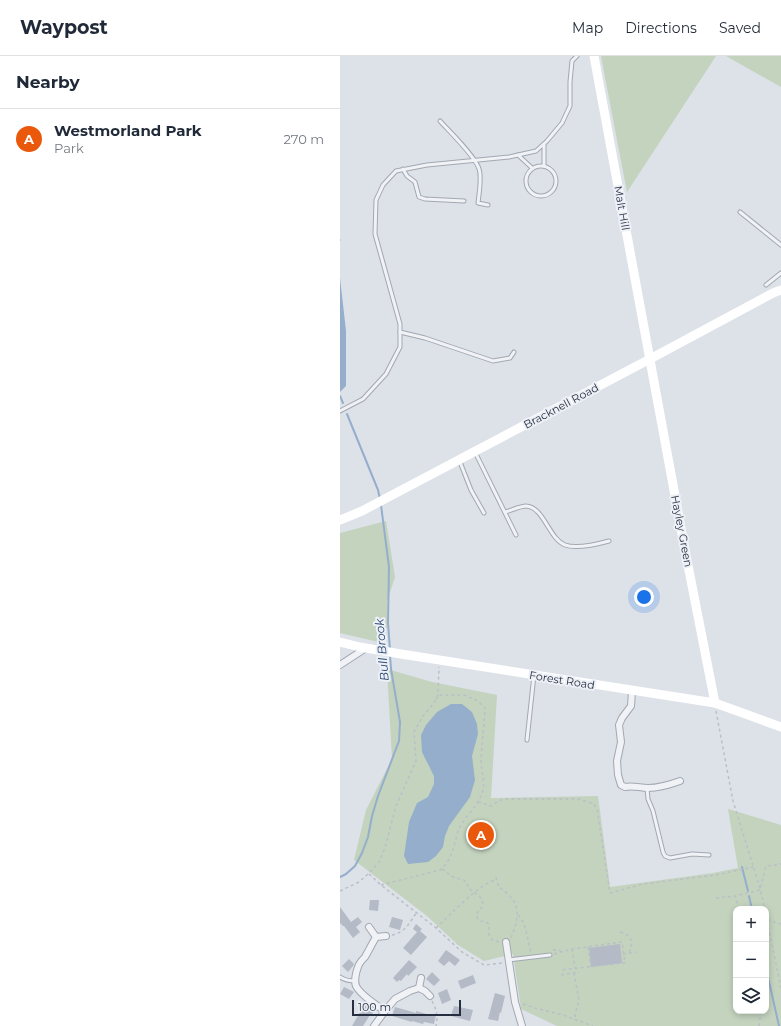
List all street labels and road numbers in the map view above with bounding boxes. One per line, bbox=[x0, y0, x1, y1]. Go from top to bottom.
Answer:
street label: Malt Hill bbox=[611, 185, 633, 231]
street label: Bracknell Road bbox=[521, 380, 601, 432]
street label: Hayley Green bbox=[668, 494, 696, 568]
street label: Forest Road bbox=[528, 668, 596, 692]

